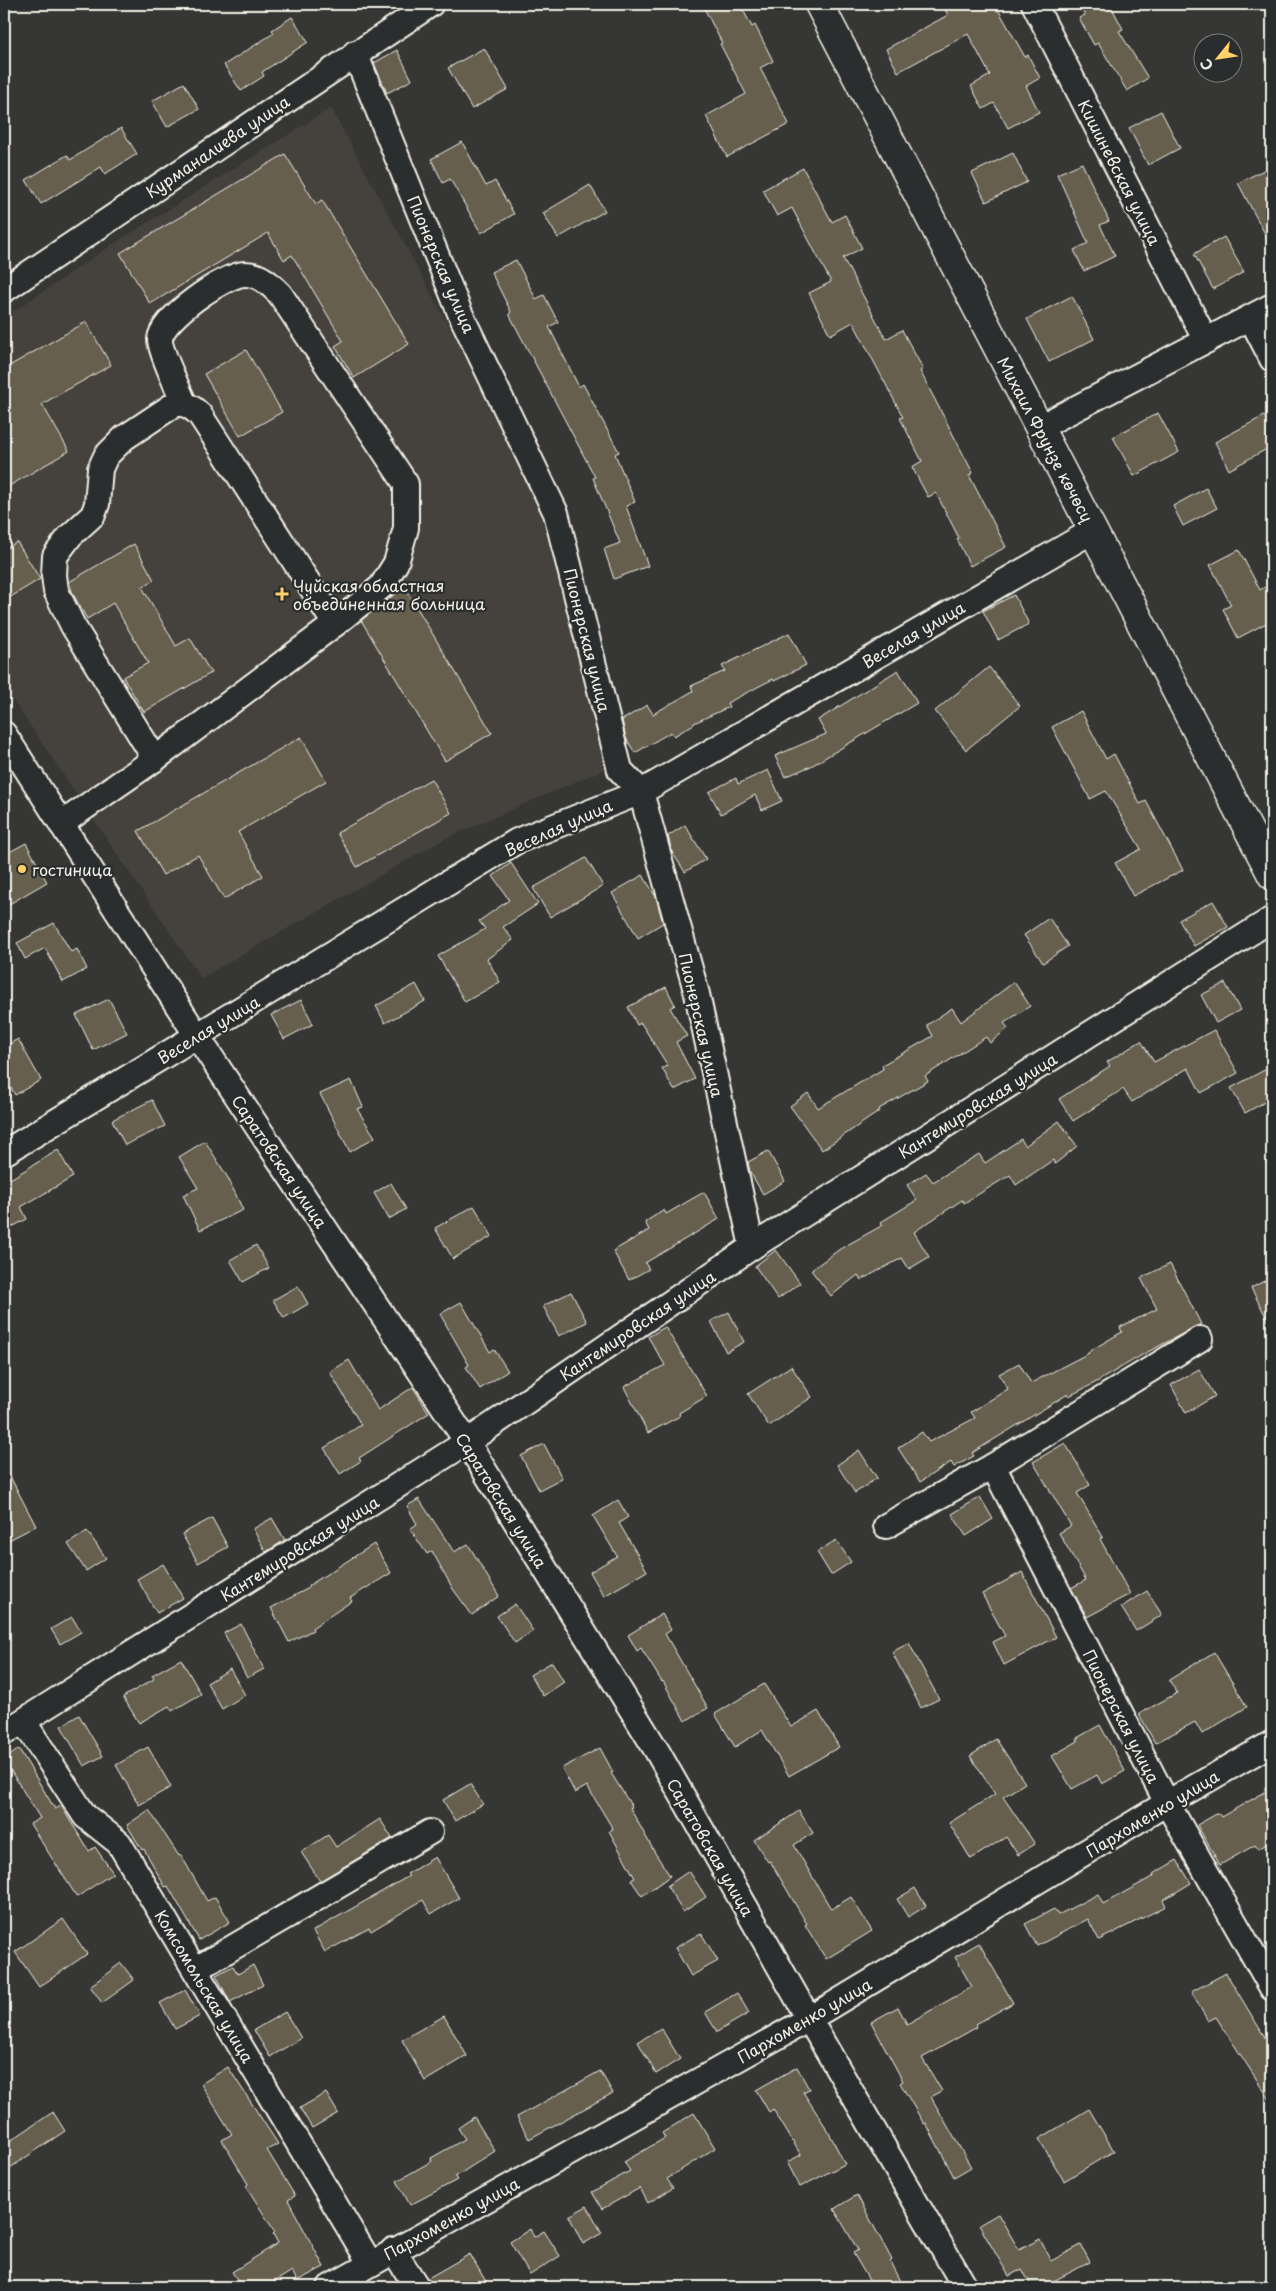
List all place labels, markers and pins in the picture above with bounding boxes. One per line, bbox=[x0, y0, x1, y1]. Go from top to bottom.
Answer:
place label: Чуйская областная объединенная больница bbox=[293, 573, 485, 615]
marker: Чуйская областная объединенная больница bbox=[275, 587, 289, 601]
place label: гостиница bbox=[32, 857, 112, 881]
marker: гостиница bbox=[16, 863, 28, 875]

